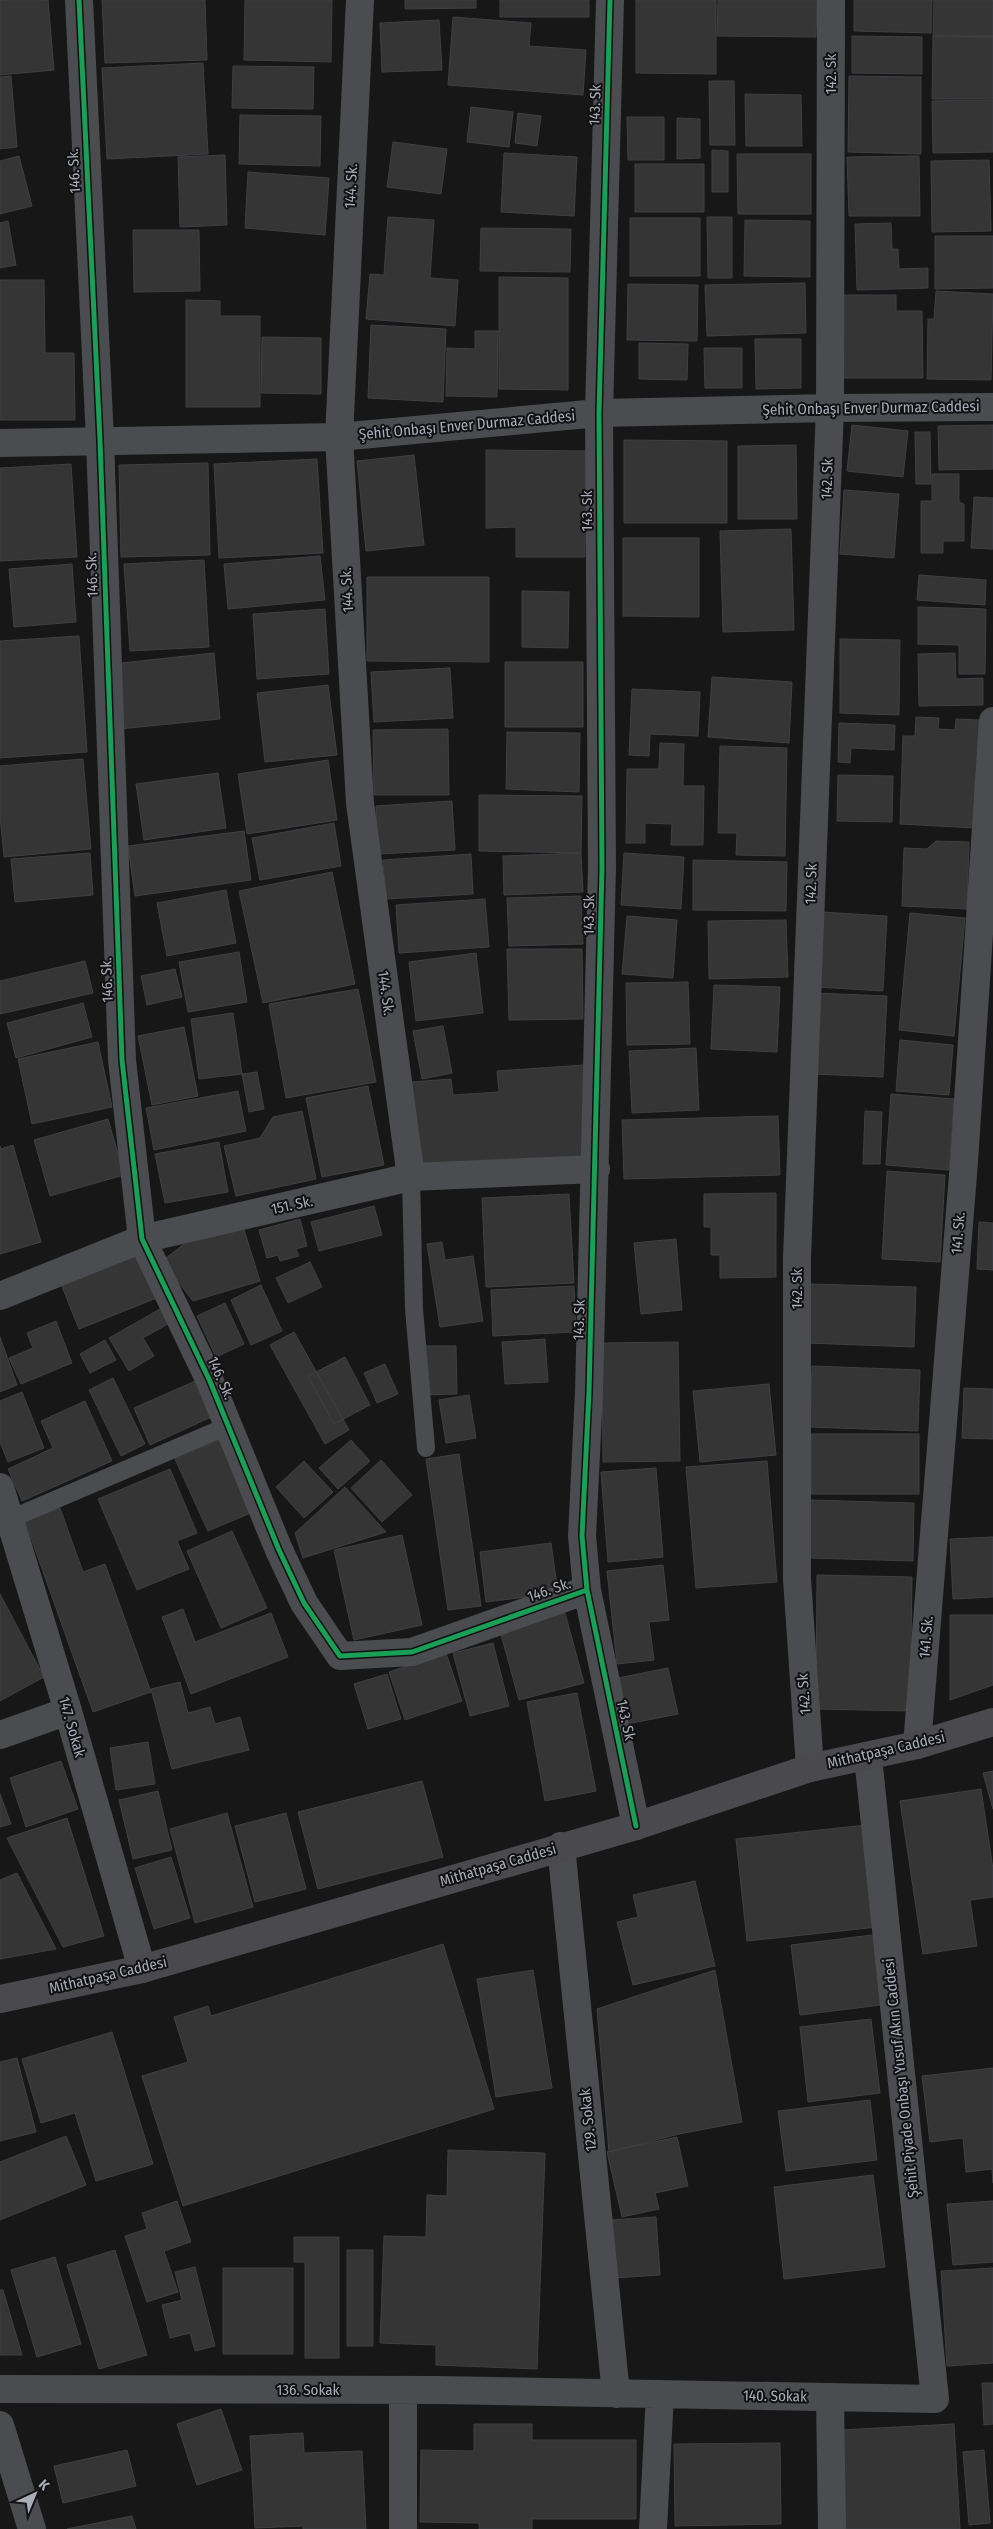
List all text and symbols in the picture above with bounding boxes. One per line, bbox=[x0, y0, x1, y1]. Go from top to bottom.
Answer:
street label: 142. Sk bbox=[822, 54, 840, 94]
street label: 143. Sk bbox=[585, 84, 605, 126]
street label: 146. Sk. bbox=[64, 148, 84, 194]
street label: 144. Sk. bbox=[341, 163, 361, 209]
street label: Şehit Onbaşı Enver Durmaz Caddesi bbox=[762, 397, 980, 419]
street label: Şehit Onbaşı Enver Durmaz Caddesi bbox=[358, 407, 576, 443]
street label: 142. Sk bbox=[817, 458, 837, 500]
street label: 143. Sk bbox=[578, 491, 596, 531]
street label: 146. Sk. bbox=[82, 552, 102, 598]
street label: 144. Sk. bbox=[337, 567, 357, 613]
street label: 142. Sk bbox=[801, 863, 821, 905]
street label: 143. Sk bbox=[580, 894, 598, 936]
street label: 146. Sk. bbox=[97, 957, 117, 1003]
street label: 144. Sk. bbox=[374, 970, 398, 1016]
street label: 151. Sk. bbox=[269, 1192, 315, 1218]
street label: 141. Sk. bbox=[947, 1211, 969, 1255]
street label: 142. Sk bbox=[788, 1269, 806, 1309]
street label: 143. Sk bbox=[569, 1299, 589, 1341]
street label: 146. Sk. bbox=[204, 1354, 238, 1402]
street label: 146. Sk. bbox=[525, 1574, 573, 1606]
street label: 141. Sk. bbox=[915, 1615, 937, 1659]
street label: 142. Sk bbox=[794, 1673, 814, 1715]
street label: 147. Sokak bbox=[55, 1695, 89, 1759]
street label: 143. Sk bbox=[613, 1698, 639, 1742]
street label: Mithatpaşa Caddesi bbox=[825, 1728, 947, 1772]
street label: Mithatpaşa Caddesi bbox=[438, 1840, 558, 1890]
street label: Mithatpaşa Caddesi bbox=[47, 1953, 169, 1997]
street label: Şehit Piyade Onbaşı Yusuf Akın Caddesi bbox=[879, 1957, 923, 2199]
street label: 129. Sokak bbox=[576, 2088, 600, 2152]
street label: 136. Sokak bbox=[276, 2381, 340, 2399]
street label: 140. Sokak bbox=[743, 2386, 807, 2406]
north arrow bbox=[10, 2469, 60, 2519]
text: K bbox=[35, 2476, 53, 2495]

